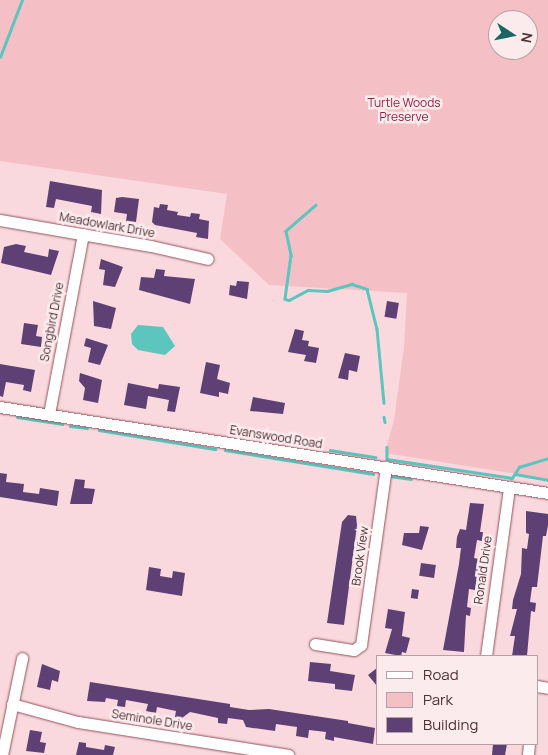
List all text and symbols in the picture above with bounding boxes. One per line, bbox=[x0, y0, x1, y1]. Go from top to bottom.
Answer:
north arrow bbox=[488, 10, 538, 60]
text: N bbox=[517, 31, 538, 45]
park label: Turtle Woods Preserve bbox=[367, 96, 441, 124]
street label: Meadowlark Drive bbox=[58, 209, 156, 241]
street label: Songbird Drive bbox=[37, 281, 67, 363]
street label: Evanswood Road bbox=[229, 423, 323, 451]
street label: Brook View bbox=[349, 525, 371, 587]
street label: Ronald Drive bbox=[471, 535, 495, 605]
legend bbox=[376, 655, 538, 745]
text: Road bbox=[423, 664, 459, 685]
text: Park bbox=[423, 689, 453, 710]
street label: Seminole Drive bbox=[111, 707, 193, 733]
text: Building bbox=[423, 714, 478, 735]

